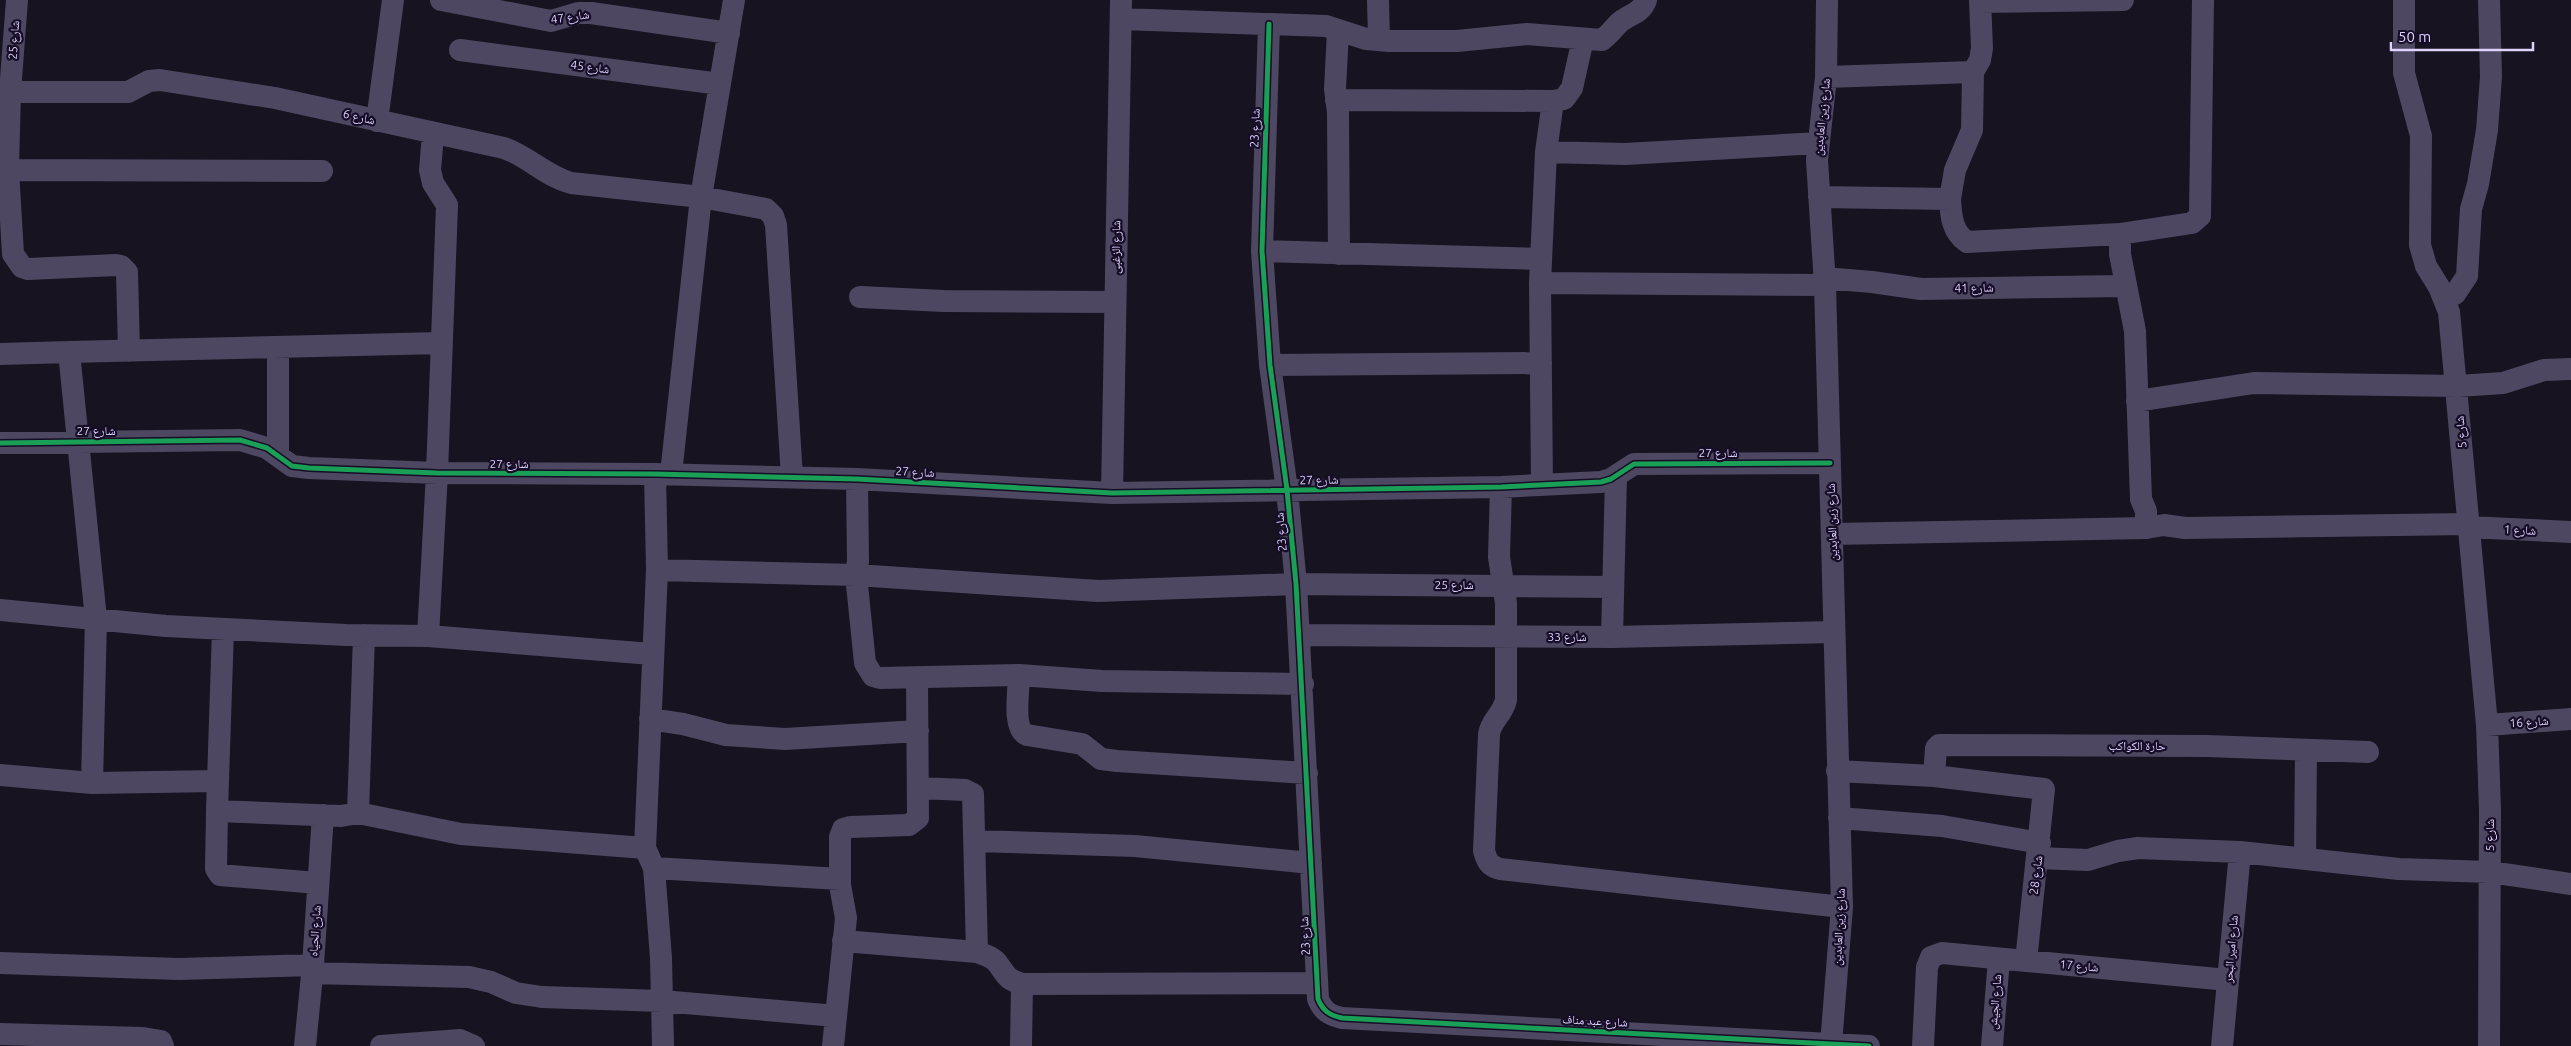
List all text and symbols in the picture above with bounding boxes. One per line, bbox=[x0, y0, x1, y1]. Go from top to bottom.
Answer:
street label: شارع 47 bbox=[550, 7, 591, 28]
street label: شارع 25 bbox=[6, 20, 23, 60]
scale bar bbox=[2391, 20, 2534, 52]
text: 50 m bbox=[2398, 28, 2431, 45]
street label: شارع 45 bbox=[570, 58, 610, 77]
street label: شارع زين العابدين bbox=[1811, 78, 1834, 156]
street label: شارع 6 bbox=[341, 107, 376, 128]
street label: شارع 23 bbox=[1247, 108, 1264, 148]
street label: شارع الزغبى bbox=[1109, 220, 1124, 274]
street label: شارع 41 bbox=[1954, 281, 1994, 296]
street label: شارع 5 bbox=[2453, 415, 2470, 449]
street label: شارع 27 bbox=[76, 424, 116, 439]
street label: شارع 27 bbox=[1698, 446, 1738, 461]
street label: شارع 27 bbox=[489, 457, 529, 472]
street label: شارع 27 bbox=[895, 464, 935, 481]
street label: شارع 27 bbox=[1299, 473, 1339, 488]
street label: شارع زين العابدين bbox=[1824, 483, 1841, 561]
street label: شارع 23 bbox=[1272, 512, 1291, 552]
street label: شارع 1 bbox=[2503, 522, 2537, 539]
street label: شارع 25 bbox=[1434, 578, 1474, 593]
street label: شارع 33 bbox=[1547, 630, 1587, 645]
street label: شارع 16 bbox=[2509, 714, 2549, 731]
street label: حارة الكواكب bbox=[2108, 739, 2166, 753]
street label: شارع 5 bbox=[2483, 819, 2498, 851]
street label: شارع 28 bbox=[2027, 855, 2046, 895]
street label: شارع زين العابدين bbox=[1830, 888, 1849, 966]
street label: شارع الحياه bbox=[306, 905, 325, 957]
street label: شارع امير البحر bbox=[2221, 915, 2242, 984]
street label: شارع 23 bbox=[1297, 916, 1314, 956]
street label: شارع 17 bbox=[2059, 957, 2099, 976]
street label: شارع الجيش bbox=[1986, 974, 2005, 1030]
street label: شارع عبد مناف bbox=[1562, 1012, 1628, 1031]

